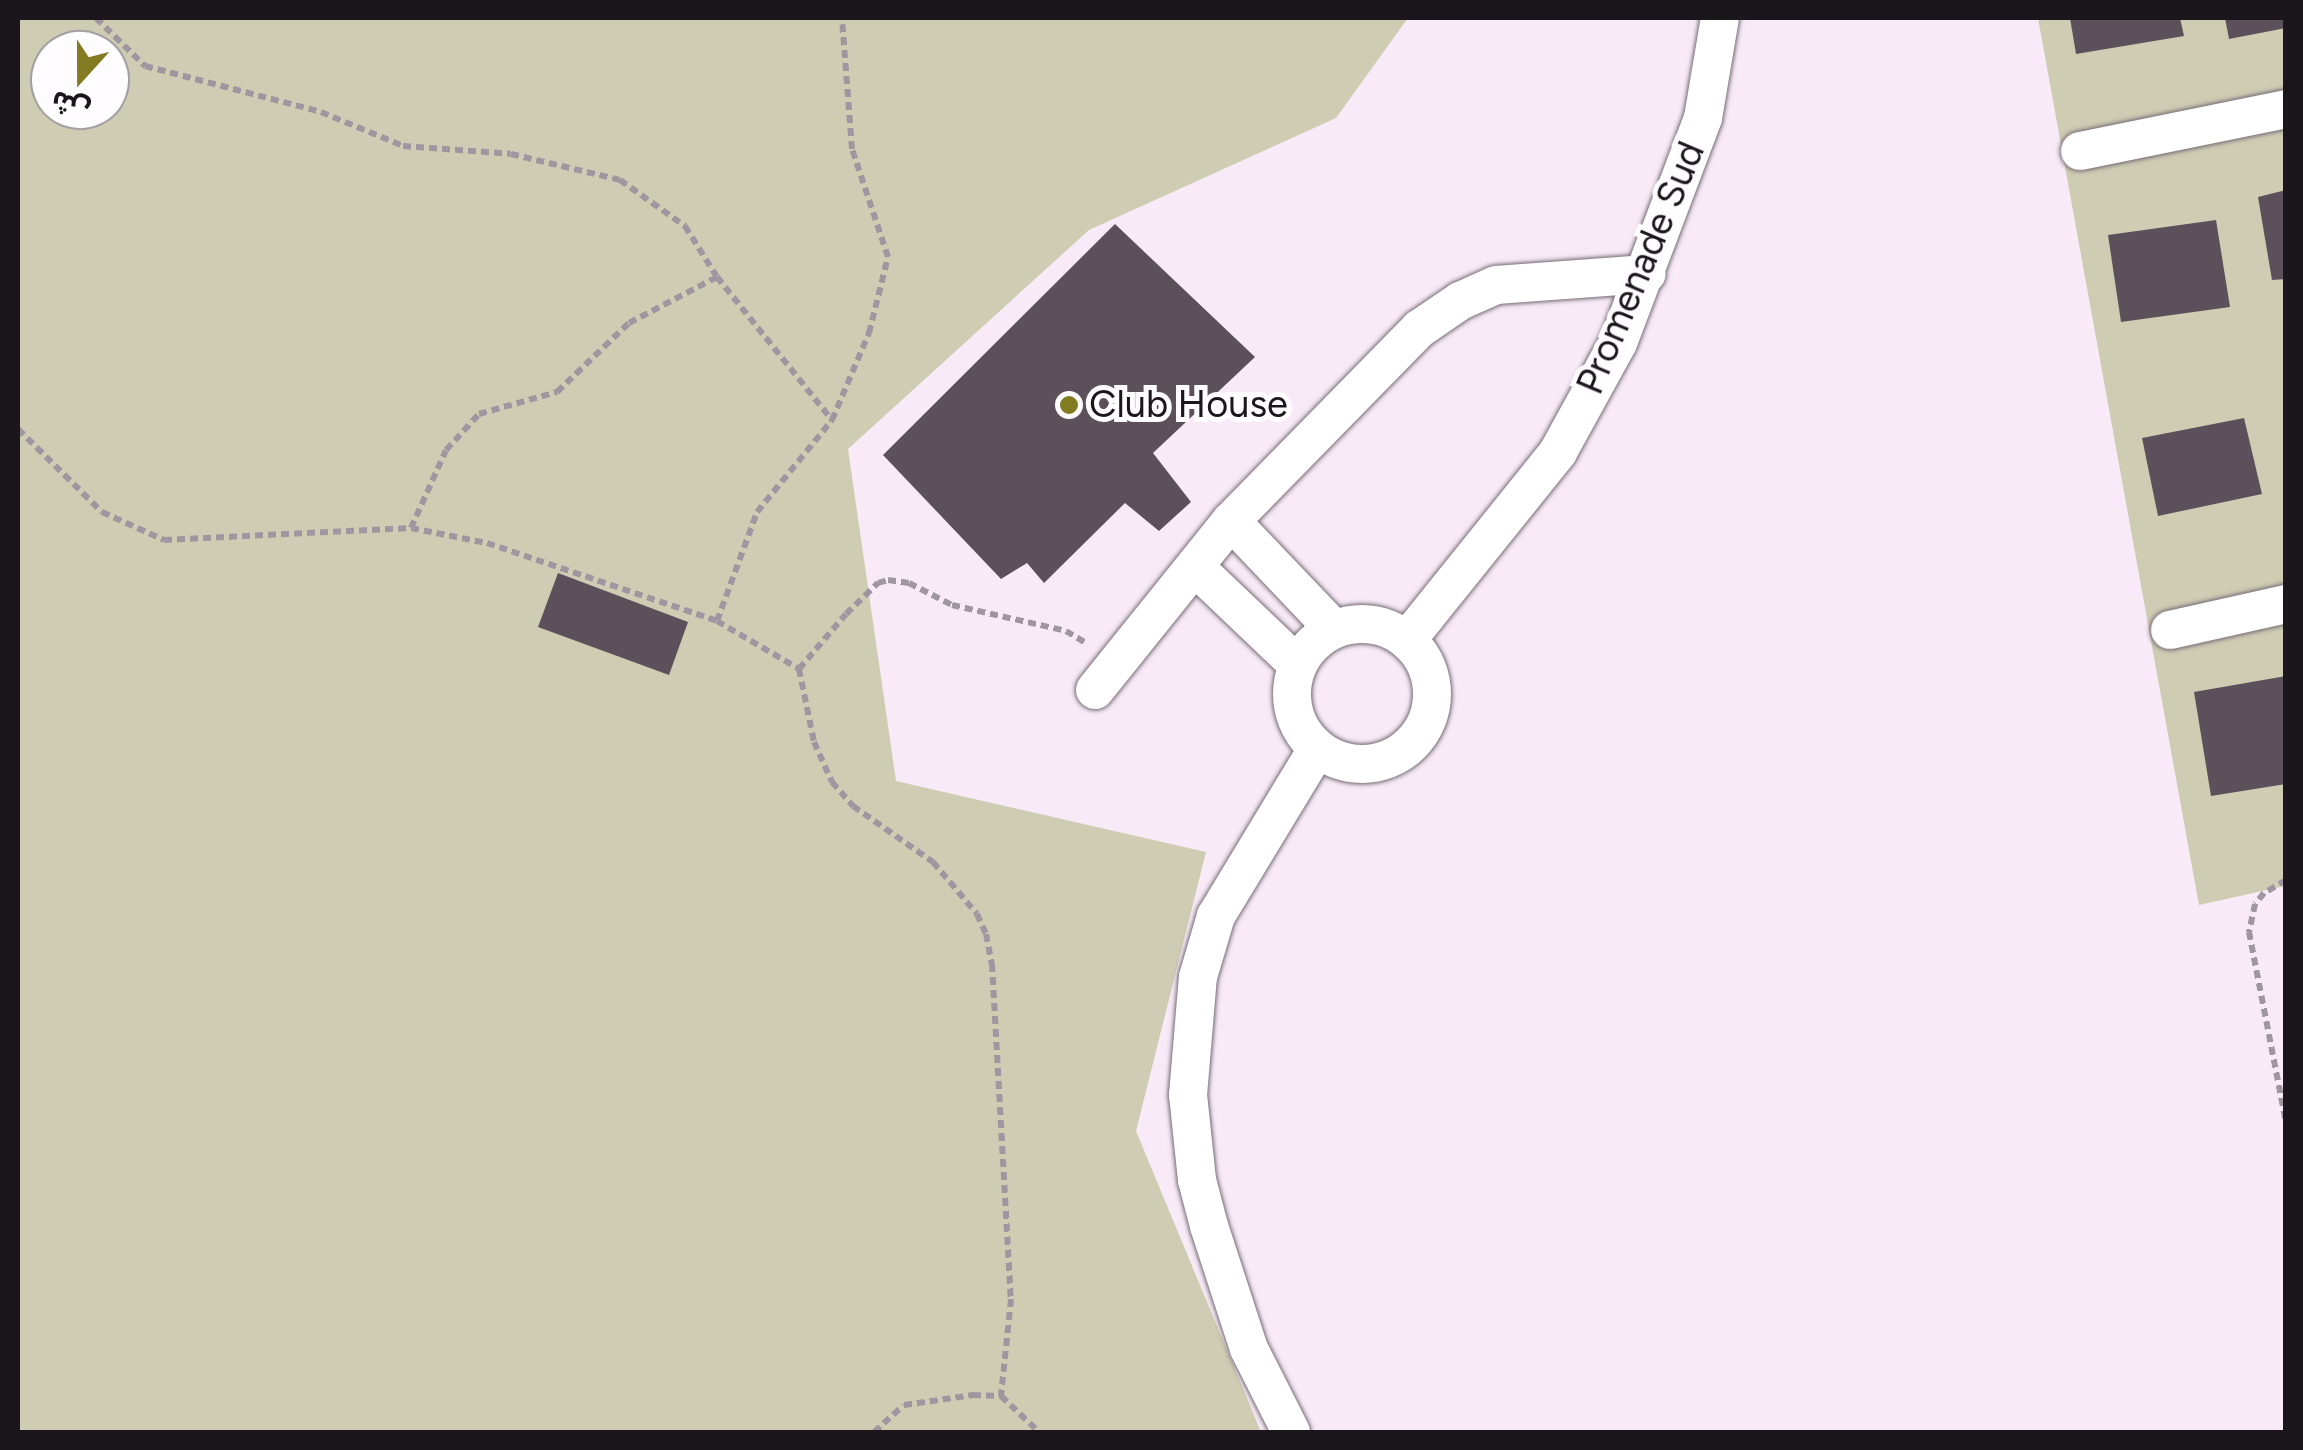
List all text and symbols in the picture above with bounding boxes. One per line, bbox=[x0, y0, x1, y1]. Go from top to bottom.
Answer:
north arrow bbox=[30, 30, 130, 130]
text: ش bbox=[46, 83, 94, 129]
street label: Promenade Sud bbox=[1567, 135, 1715, 401]
place label: Club House bbox=[1089, 382, 1288, 428]
marker: Club House bbox=[1058, 394, 1080, 416]

